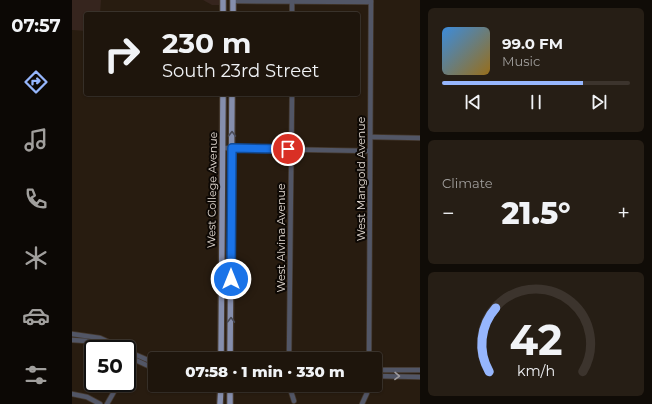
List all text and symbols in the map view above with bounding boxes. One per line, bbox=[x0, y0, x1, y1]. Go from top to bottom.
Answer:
text: 07:57 bbox=[11, 15, 61, 37]
text: 230 m bbox=[162, 26, 251, 60]
icon: right bbox=[96, 28, 148, 80]
text: 99.0 FM bbox=[502, 34, 563, 53]
text: Music bbox=[502, 53, 540, 69]
text: South 23rd Street bbox=[162, 60, 319, 82]
icon: directions bbox=[22, 68, 50, 96]
icon: previous bbox=[462, 91, 484, 113]
icon: pause bbox=[525, 91, 547, 113]
icon: next bbox=[588, 91, 610, 113]
street label: West Mangold Avenue bbox=[354, 116, 368, 241]
icon: music bbox=[22, 126, 50, 154]
street label: West College Avenue bbox=[204, 131, 220, 248]
one-way arrow bbox=[228, 131, 236, 137]
pin bbox=[271, 132, 305, 166]
icon: arrive bbox=[277, 138, 299, 160]
text: Climate bbox=[442, 175, 493, 191]
street label: West Alvina Avenue bbox=[274, 183, 288, 293]
icon: phone bbox=[22, 185, 50, 213]
text: 21.5° bbox=[501, 195, 571, 232]
text: − bbox=[442, 200, 455, 227]
text: + bbox=[617, 200, 630, 227]
icon: climate bbox=[22, 244, 50, 272]
position arrow bbox=[210, 258, 252, 300]
icon: car bbox=[22, 302, 50, 330]
text: 42 bbox=[509, 315, 563, 365]
one-way arrow bbox=[226, 317, 235, 323]
speed limit sign: 50 bbox=[84, 340, 136, 392]
icon: filters bbox=[22, 361, 50, 389]
text: 07:58 · 1 min · 330 m bbox=[185, 362, 345, 381]
text: km/h bbox=[517, 362, 555, 380]
one-way arrow bbox=[395, 372, 401, 380]

